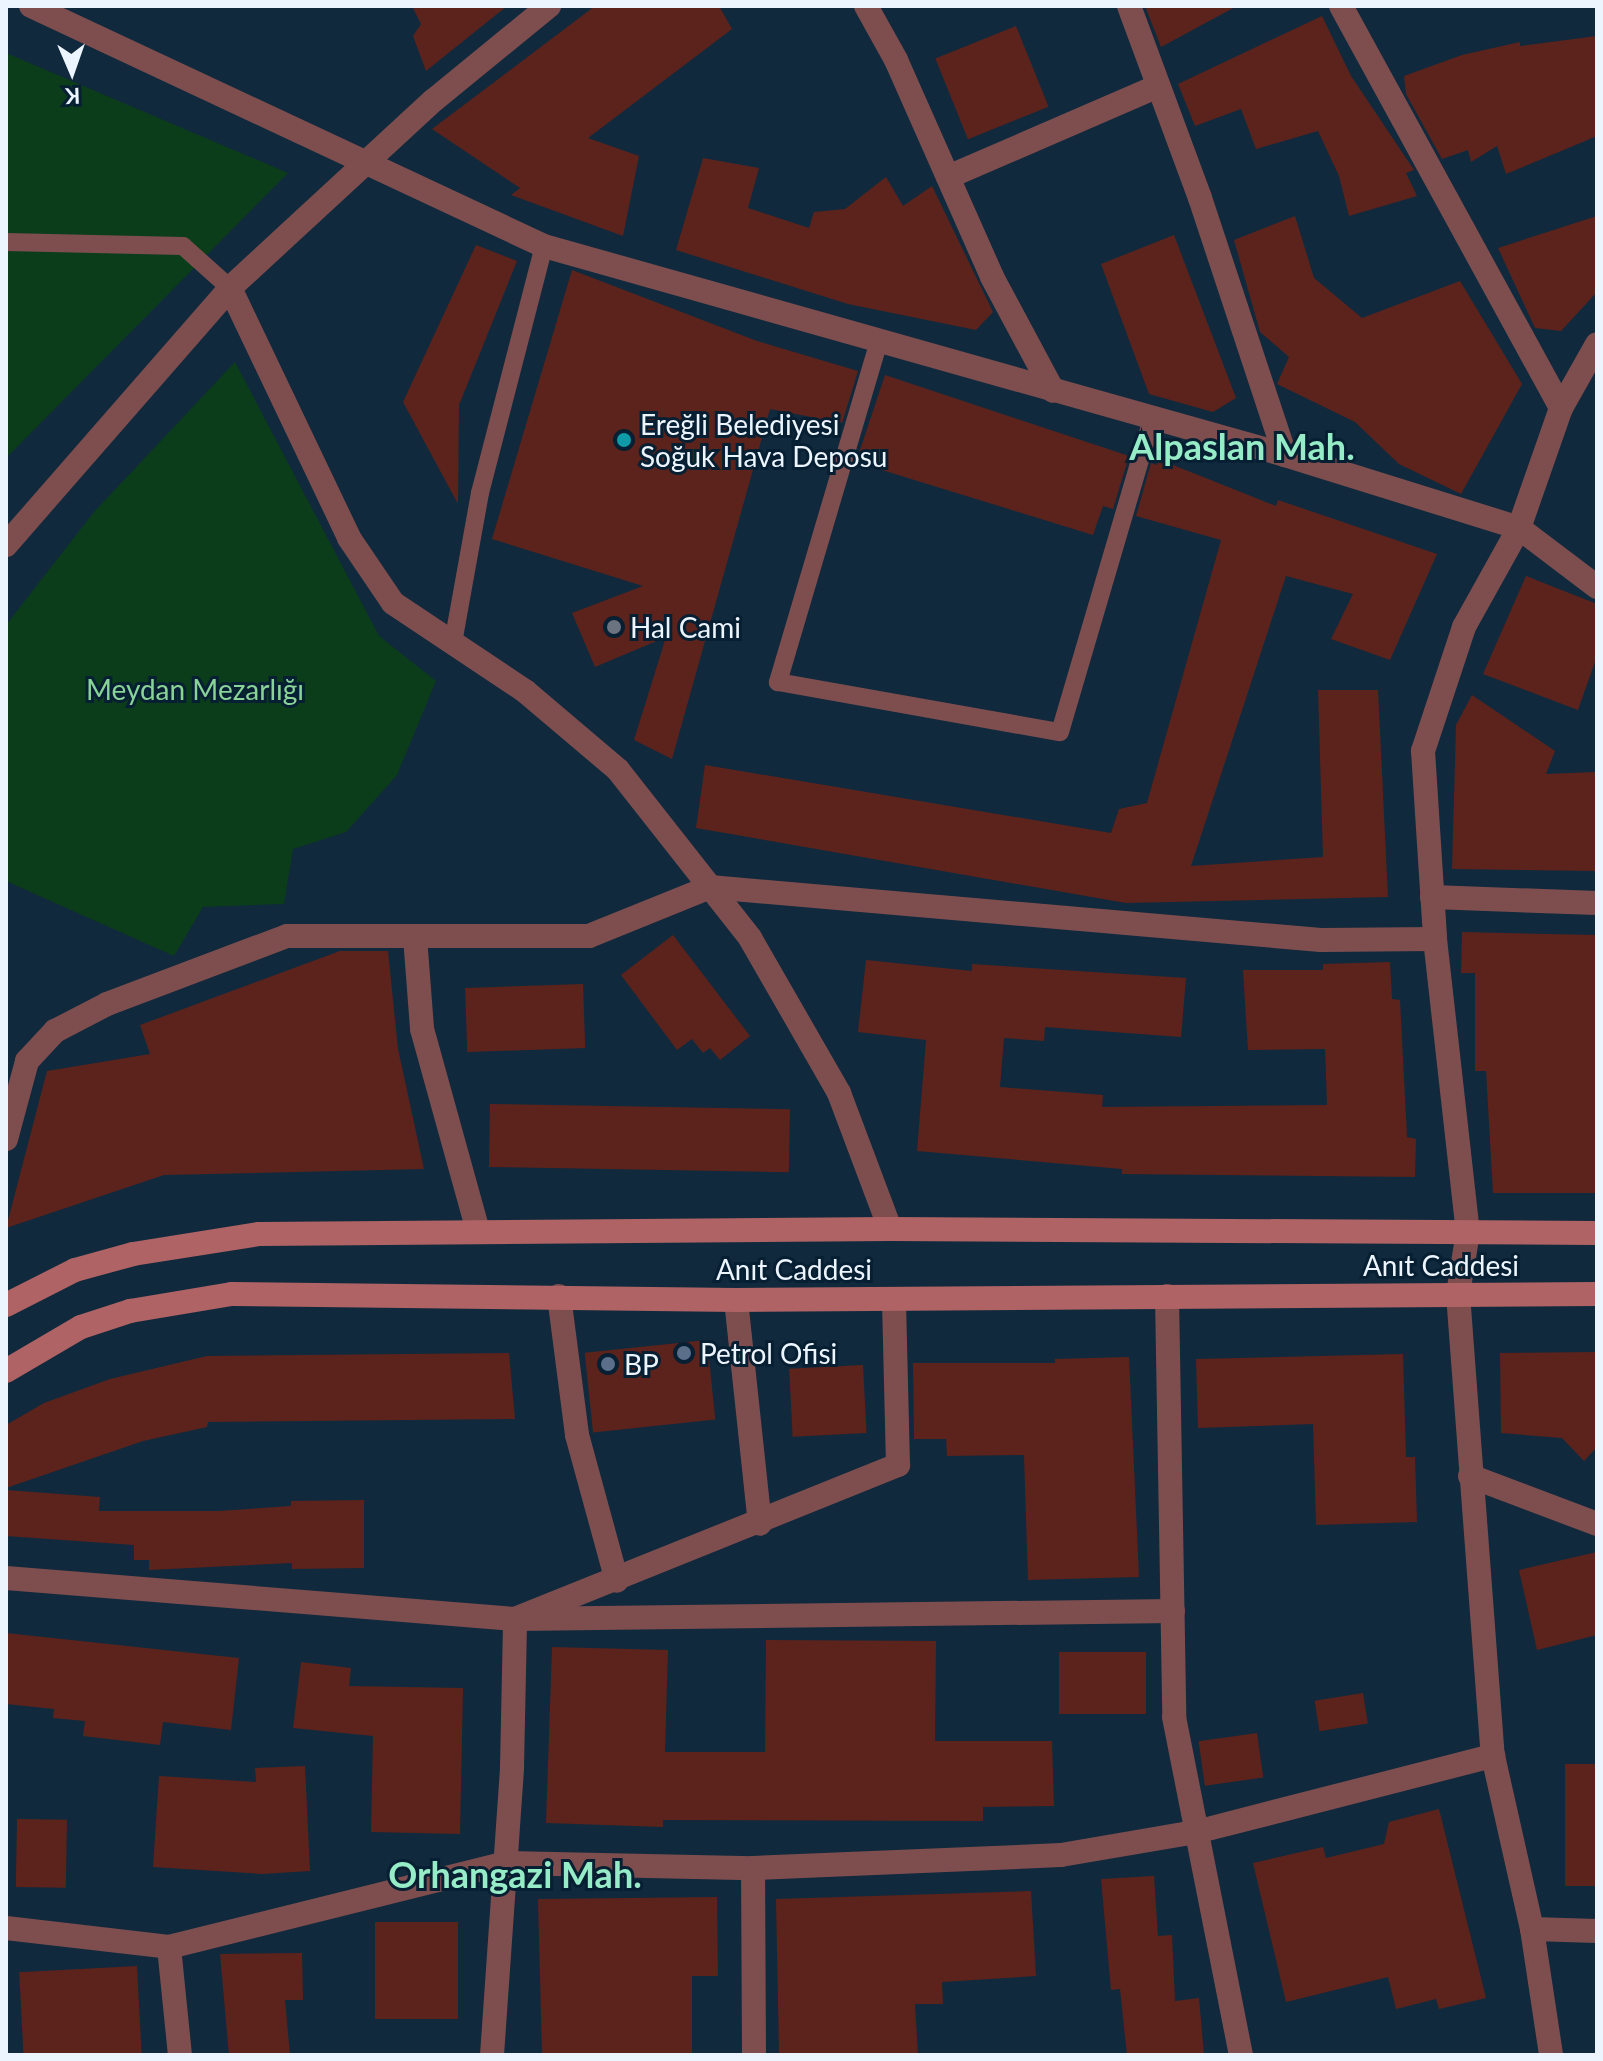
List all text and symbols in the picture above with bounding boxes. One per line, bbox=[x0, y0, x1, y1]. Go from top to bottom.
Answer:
north arrow bbox=[32, 32, 112, 112]
text: K bbox=[65, 83, 81, 110]
place label: Ereğli Belediyesi Soğuk Hava Deposu bbox=[640, 407, 887, 473]
district label: Alpaslan Mah. bbox=[1129, 425, 1355, 469]
marker: Ereğli Belediyesi Soğuk Hava Deposu bbox=[615, 431, 633, 449]
place label: Hal Cami bbox=[630, 610, 741, 644]
marker: Hal Cami bbox=[605, 618, 623, 636]
park label: Meydan Mezarlığı bbox=[86, 672, 304, 706]
street label: Anıt Caddesi bbox=[1363, 1248, 1519, 1282]
street label: Anıt Caddesi bbox=[716, 1252, 872, 1286]
place label: Petrol Ofisi bbox=[700, 1336, 837, 1370]
marker: Petrol Ofisi bbox=[675, 1344, 693, 1362]
place label: BP bbox=[624, 1347, 659, 1381]
marker: BP bbox=[599, 1355, 617, 1373]
district label: Orhangazi Mah. bbox=[388, 1853, 642, 1897]

